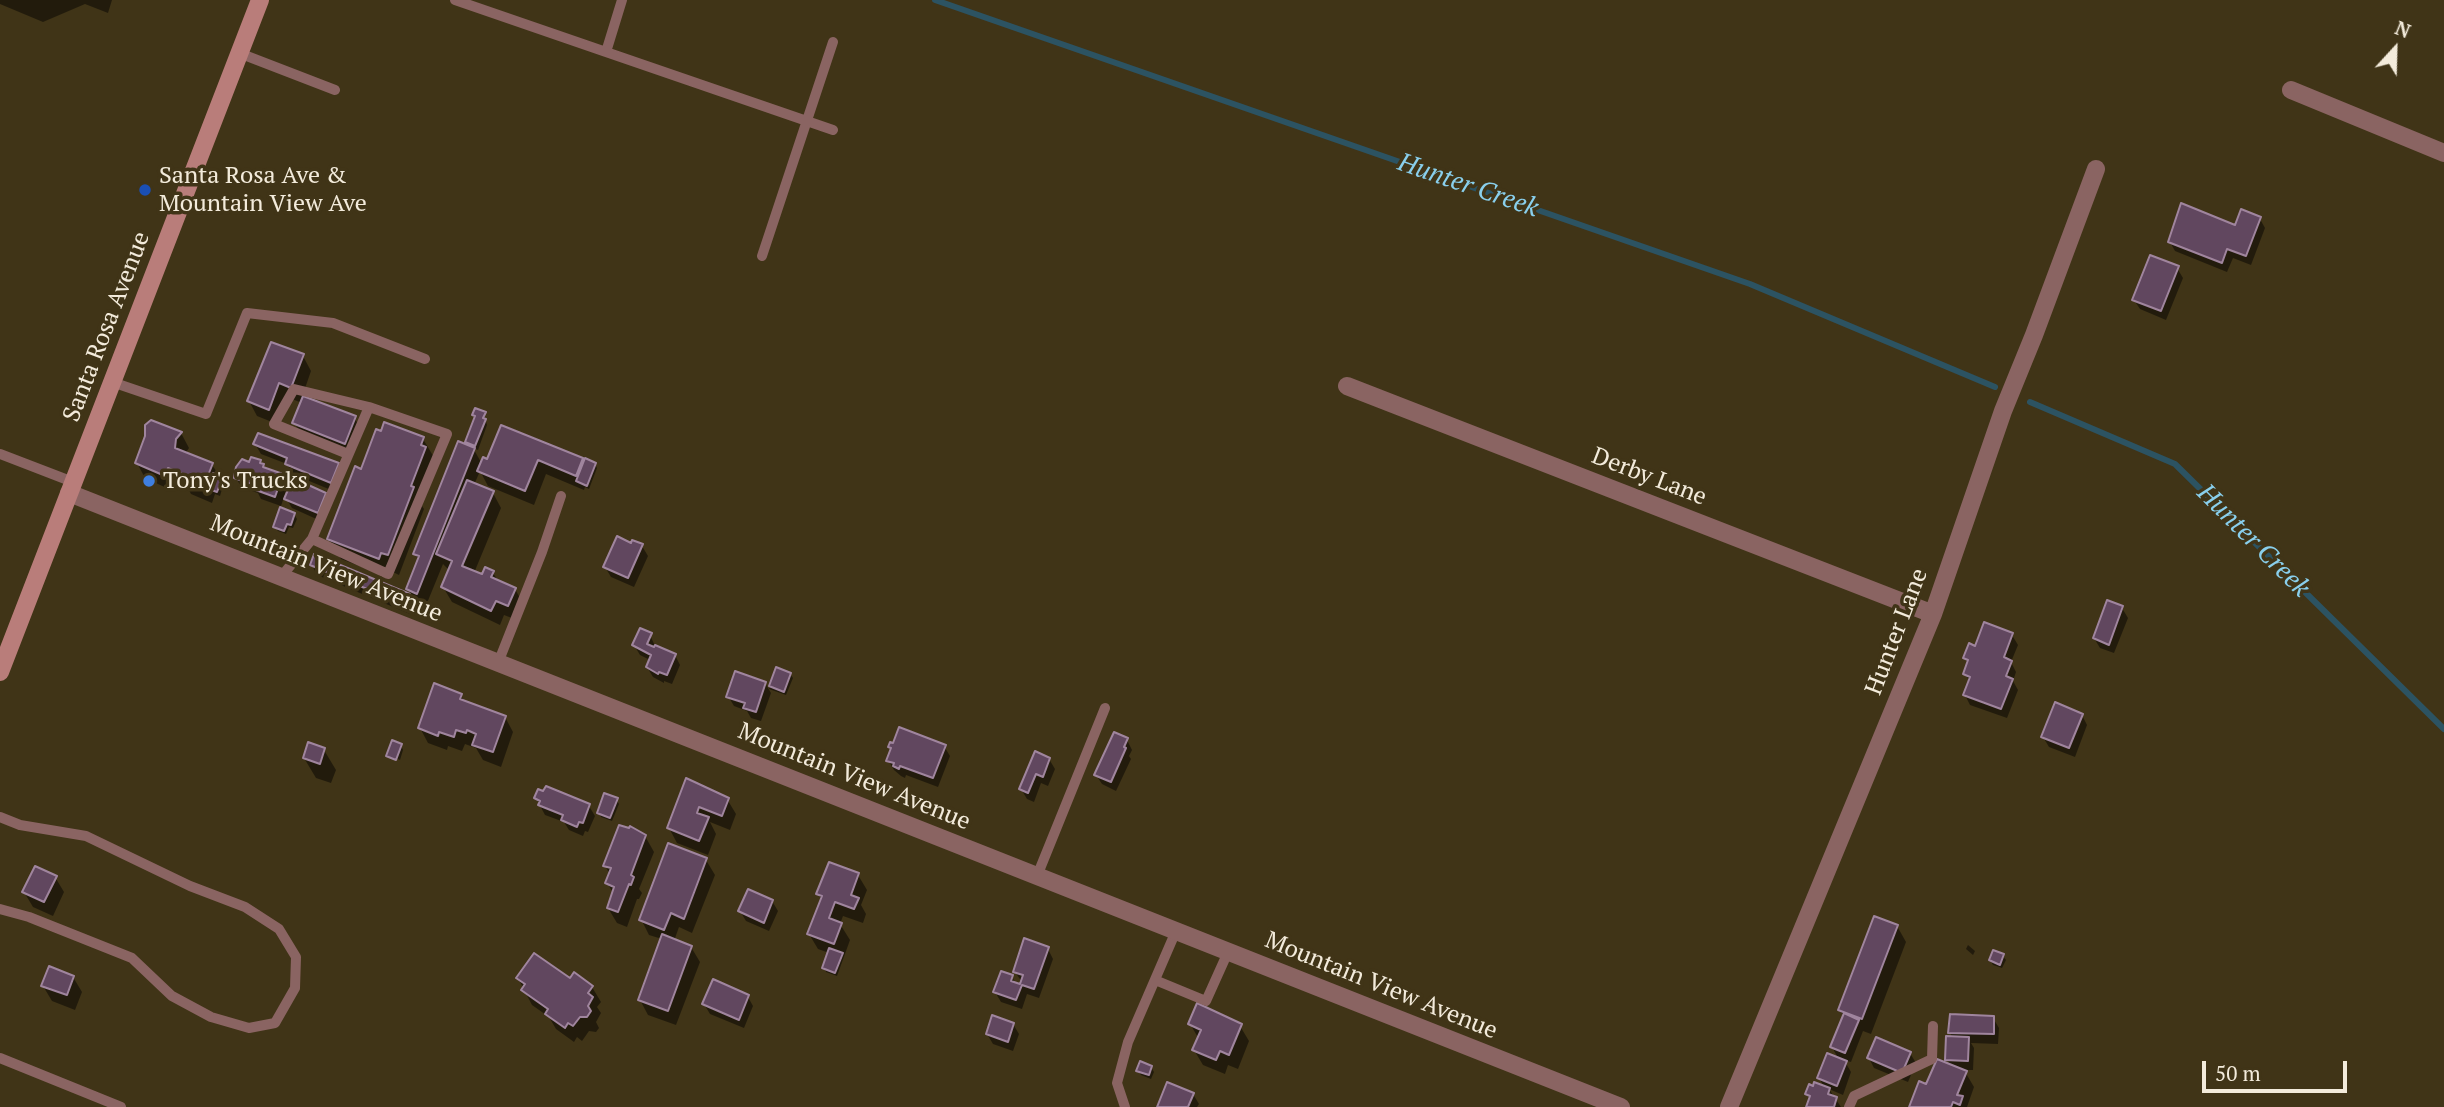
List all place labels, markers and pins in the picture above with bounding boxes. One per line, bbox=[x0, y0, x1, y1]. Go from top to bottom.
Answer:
place label: Santa Rosa Ave & Mountain View Ave bbox=[159, 162, 367, 218]
marker: Santa Rosa Ave & Mountain View Ave bbox=[137, 182, 153, 198]
place label: Tony's Trucks bbox=[163, 467, 308, 495]
marker: Tony's Trucks bbox=[141, 473, 157, 489]

